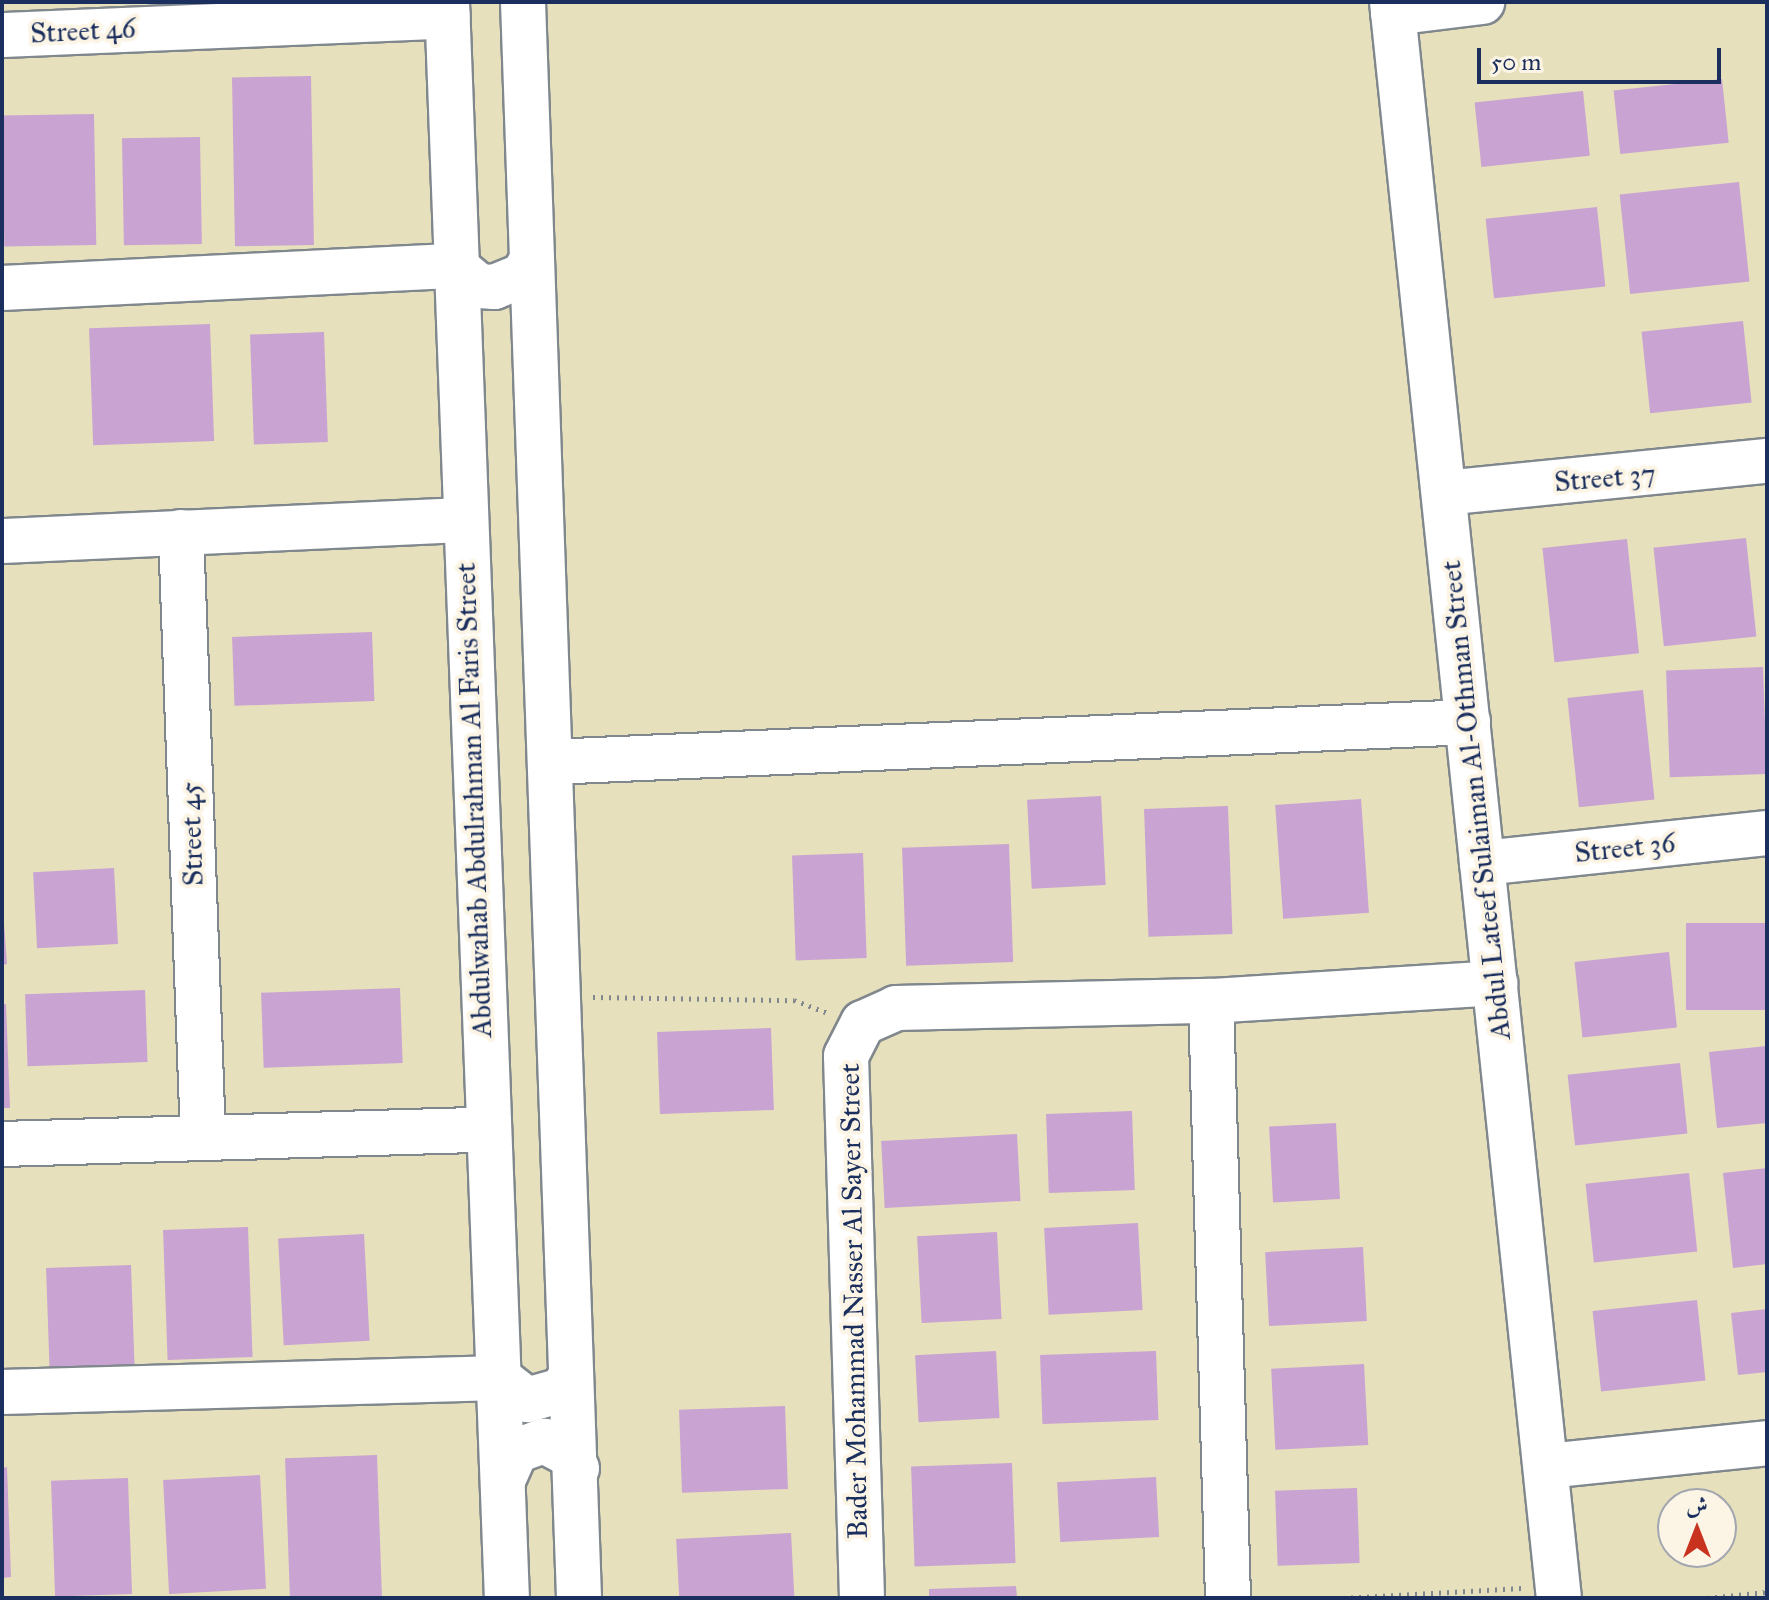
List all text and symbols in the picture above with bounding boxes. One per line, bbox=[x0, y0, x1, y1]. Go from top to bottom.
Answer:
street label: Street 46 bbox=[29, 11, 137, 51]
scale bar bbox=[1481, 32, 1725, 82]
text: 50 m bbox=[1491, 47, 1541, 77]
street label: Street 37 bbox=[1553, 457, 1657, 499]
street label: Abdul Lateef Sulaiman Al-Othman Street bbox=[1434, 559, 1518, 1041]
street label: Abdulwahab Abdulrahman Al Faris Street bbox=[449, 562, 499, 1038]
street label: Street 45 bbox=[173, 781, 211, 887]
street label: Street 36 bbox=[1573, 826, 1677, 870]
street label: Bader Mohammad Nasser Al Sayer Street bbox=[833, 1063, 875, 1539]
north arrow bbox=[1657, 1488, 1737, 1568]
text: ش bbox=[1686, 1492, 1708, 1519]

